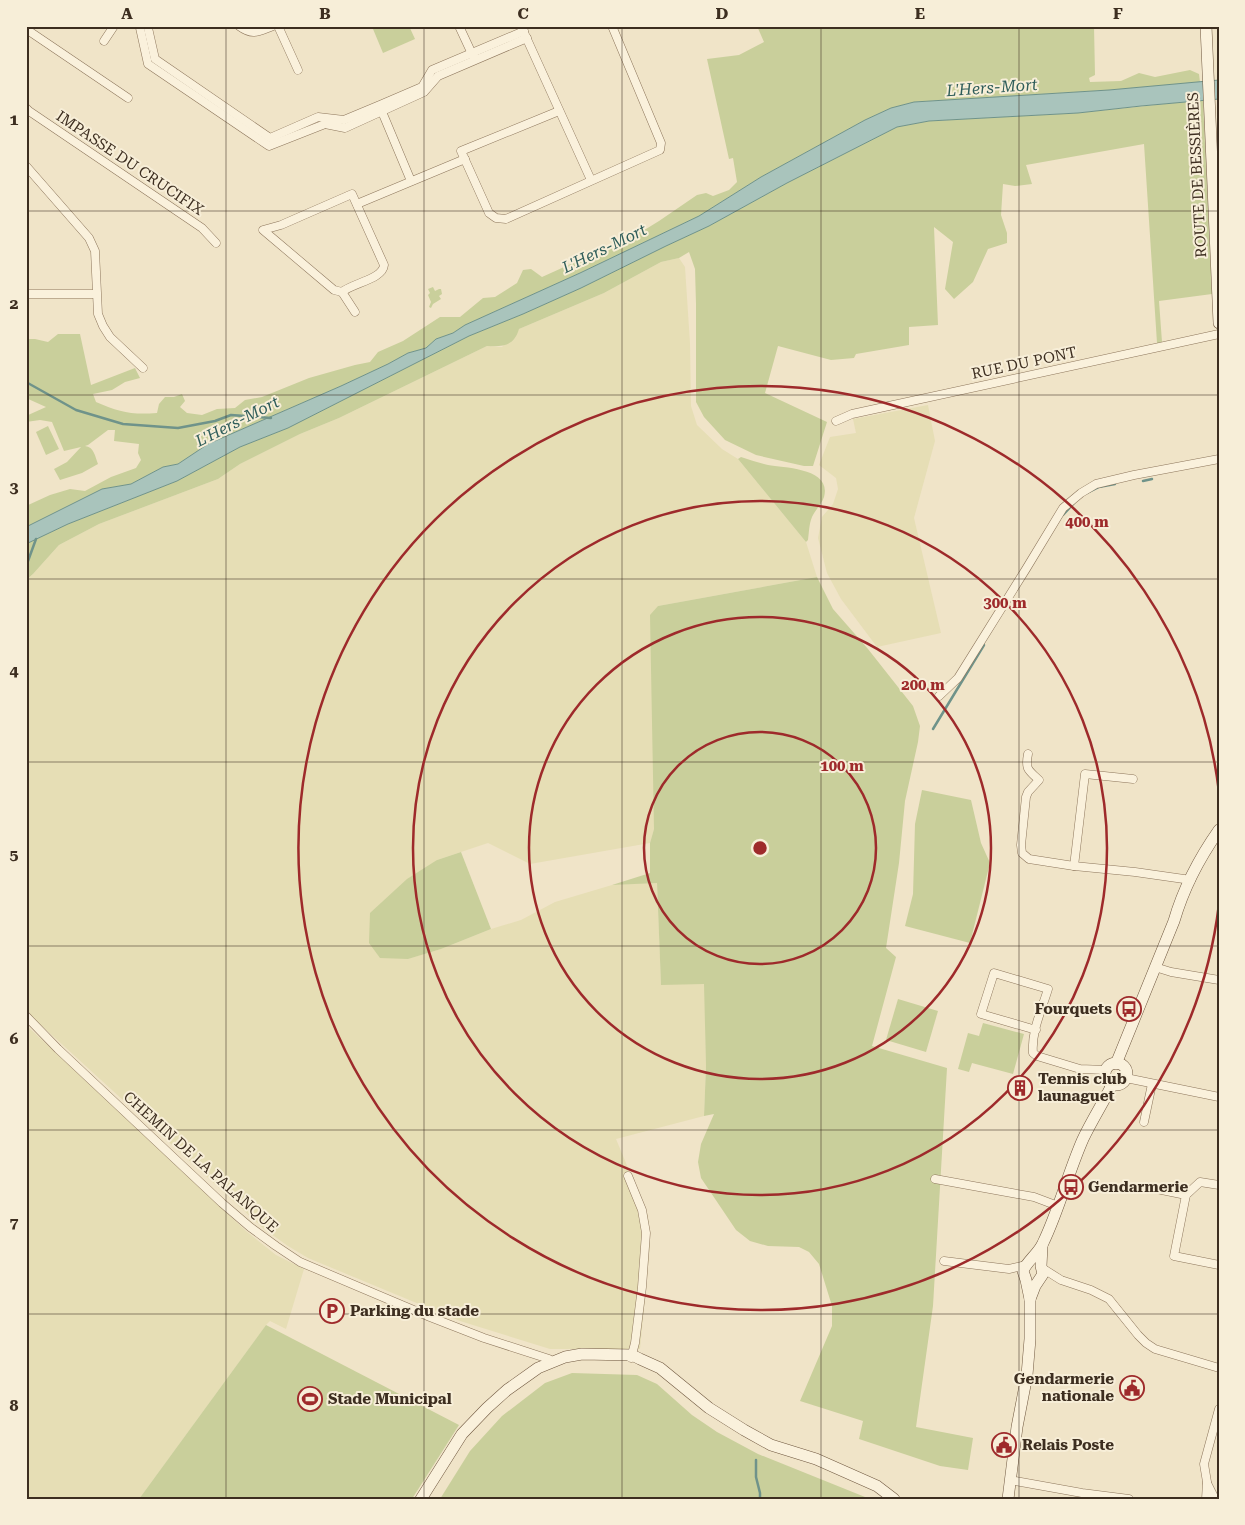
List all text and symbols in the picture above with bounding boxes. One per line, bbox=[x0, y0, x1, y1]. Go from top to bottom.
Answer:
text: A bbox=[121, 4, 133, 23]
text: B bbox=[319, 4, 331, 23]
text: C bbox=[517, 4, 529, 23]
text: D bbox=[716, 4, 729, 23]
text: E bbox=[915, 4, 925, 23]
text: F bbox=[1113, 4, 1123, 23]
water label: L'Hers-Mort bbox=[945, 75, 1038, 100]
street label: ROUTE DE BESSIÈRES bbox=[1184, 92, 1210, 258]
street label: IMPASSE DU CRUCIFIX bbox=[53, 107, 207, 219]
text: 1 bbox=[10, 110, 19, 129]
water label: L'Hers-Mort bbox=[558, 220, 650, 277]
text: 2 bbox=[10, 294, 19, 313]
street label: RUE DU PONT bbox=[970, 343, 1078, 383]
water label: L'Hers-Mort bbox=[191, 392, 282, 451]
text: 3 bbox=[10, 478, 19, 497]
text: 400 m bbox=[1065, 513, 1109, 531]
text: 300 m bbox=[983, 594, 1027, 612]
text: 4 bbox=[10, 661, 19, 680]
text: 200 m bbox=[901, 676, 945, 694]
text: 100 m bbox=[820, 757, 864, 775]
centre of rings bbox=[751, 839, 769, 857]
text: 5 bbox=[10, 845, 19, 864]
bus stop icon: Fourquets bbox=[1116, 996, 1142, 1022]
place label: Fourquets bbox=[1035, 1000, 1112, 1018]
text: 6 bbox=[10, 1029, 19, 1048]
place label: Tennis club launaguet bbox=[1038, 1070, 1127, 1105]
building icon: Tennis club launaguet bbox=[1007, 1075, 1033, 1101]
street label: CHEMIN DE LA PALANQUE bbox=[120, 1088, 282, 1236]
bus stop icon: Gendarmerie bbox=[1058, 1174, 1084, 1200]
place label: Gendarmerie bbox=[1088, 1178, 1188, 1196]
text: 7 bbox=[10, 1213, 19, 1232]
parking icon: Parking du stade bbox=[319, 1298, 345, 1324]
place label: Parking du stade bbox=[350, 1302, 479, 1320]
place label: Gendarmerie nationale bbox=[1014, 1370, 1114, 1405]
public building icon: Gendarmerie nationale bbox=[1119, 1375, 1145, 1401]
sports icon: Stade Municipal bbox=[297, 1386, 323, 1412]
place label: Stade Municipal bbox=[328, 1390, 452, 1408]
text: 8 bbox=[10, 1396, 19, 1415]
public building icon: Relais Poste bbox=[991, 1432, 1017, 1458]
place label: Relais Poste bbox=[1022, 1436, 1114, 1454]

